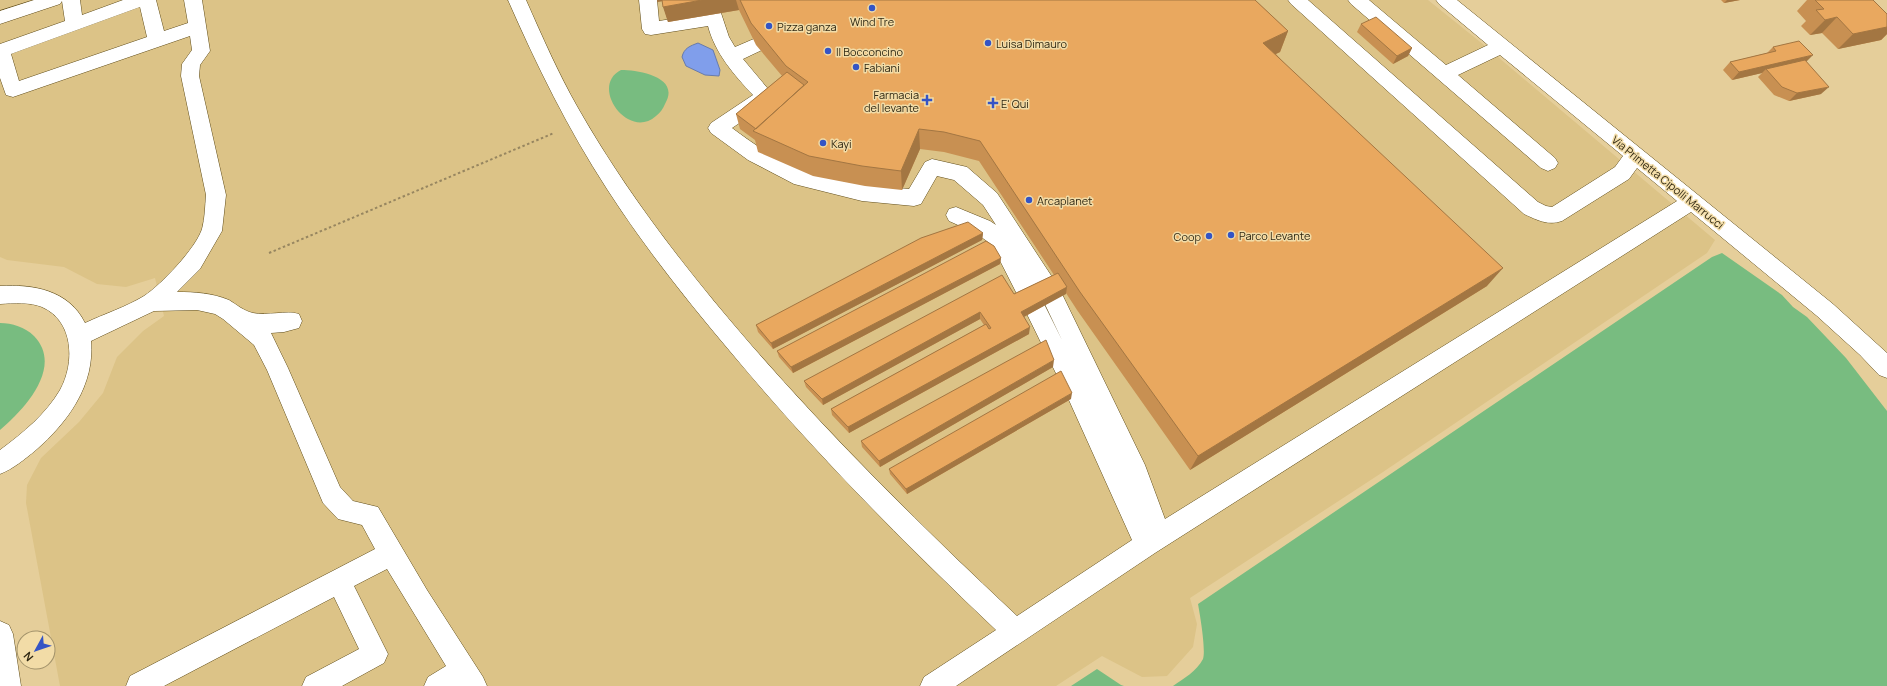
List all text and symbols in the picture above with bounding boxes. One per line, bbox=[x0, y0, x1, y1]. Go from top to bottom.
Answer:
marker: Wind Tre bbox=[867, 3, 877, 13]
place label: Wind Tre bbox=[850, 14, 895, 29]
place label: Pizza ganza bbox=[777, 19, 837, 34]
marker: Pizza ganza bbox=[764, 21, 774, 31]
place label: Luisa Dimauro bbox=[996, 36, 1068, 51]
marker: Luisa Dimauro bbox=[983, 38, 993, 48]
place label: Il Bocconcino bbox=[836, 44, 903, 59]
marker: Il Bocconcino bbox=[823, 46, 833, 56]
place label: Fabiani bbox=[864, 60, 900, 75]
marker: Fabiani bbox=[851, 62, 861, 72]
place label: Farmacia del levante bbox=[864, 87, 920, 115]
marker: Farmacia del levante bbox=[922, 95, 932, 105]
place label: E' Qui bbox=[1001, 96, 1029, 111]
marker: E' Qui bbox=[988, 98, 998, 108]
street label: Via Primetta Cipolli Marrucci bbox=[1609, 132, 1727, 232]
place label: Kayi bbox=[831, 136, 852, 151]
marker: Kayi bbox=[818, 138, 828, 148]
place label: Arcaplanet bbox=[1037, 193, 1093, 208]
marker: Arcaplanet bbox=[1024, 195, 1034, 205]
place label: Parco Levante bbox=[1239, 228, 1311, 243]
place label: Coop bbox=[1174, 229, 1201, 244]
marker: Parco Levante bbox=[1226, 230, 1236, 240]
marker: Coop bbox=[1204, 231, 1214, 241]
north arrow bbox=[16, 630, 56, 670]
text: N bbox=[20, 649, 36, 665]

